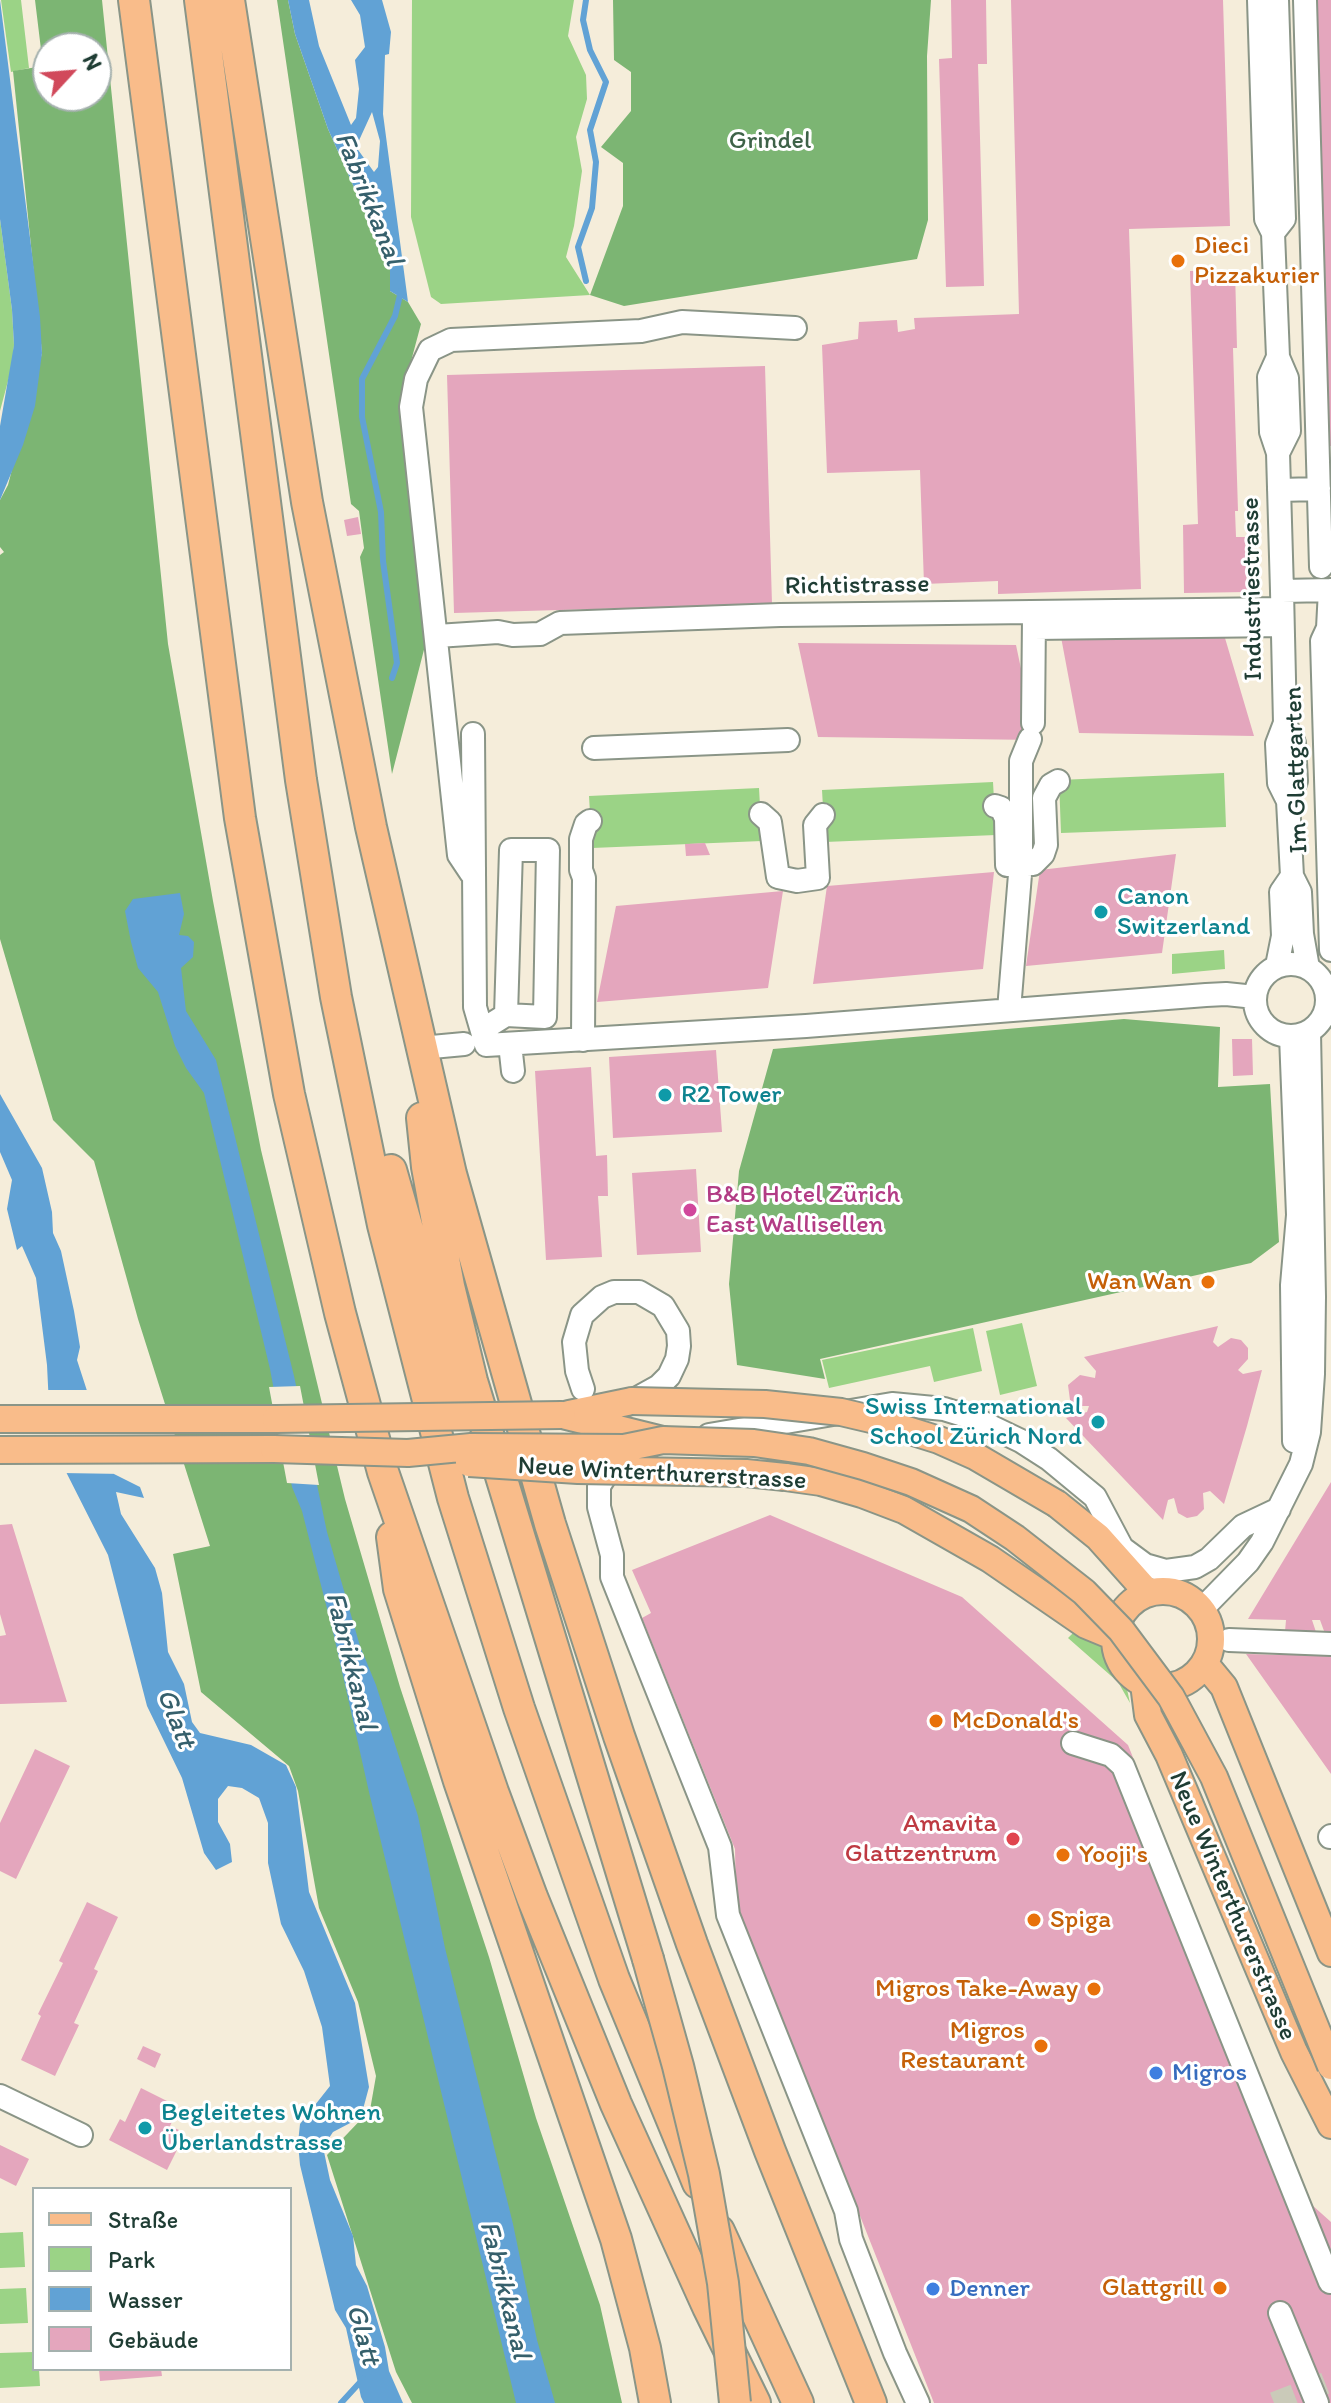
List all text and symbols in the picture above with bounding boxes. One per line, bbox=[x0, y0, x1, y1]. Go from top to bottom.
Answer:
north arrow bbox=[32, 32, 112, 112]
text: N bbox=[77, 50, 108, 75]
park label: Grindel bbox=[729, 125, 811, 157]
water label: Fabrikkanal bbox=[326, 127, 410, 271]
place label: Dieci Pizzakurier bbox=[1194, 230, 1319, 292]
marker: Dieci Pizzakurier bbox=[1169, 252, 1187, 270]
street label: Industriestrasse bbox=[1236, 497, 1270, 681]
street label: Richtistrasse bbox=[784, 569, 930, 603]
street label: Im Glattgarten bbox=[1278, 686, 1316, 854]
place label: Canon Switzerland bbox=[1117, 881, 1250, 942]
marker: Canon Switzerland bbox=[1092, 903, 1110, 921]
place label: R2 Tower bbox=[681, 1079, 781, 1111]
marker: R2 Tower bbox=[656, 1086, 674, 1104]
place label: B&B Hotel Zürich East Wallisellen bbox=[706, 1179, 900, 1240]
marker: B&B Hotel Zürich East Wallisellen bbox=[681, 1201, 699, 1219]
place label: Wan Wan bbox=[1087, 1266, 1192, 1298]
marker: Wan Wan bbox=[1199, 1273, 1217, 1291]
place label: Swiss International School Zürich Nord bbox=[865, 1391, 1082, 1452]
marker: Swiss International School Zürich Nord bbox=[1089, 1413, 1107, 1431]
street label: Neue Winterthurerstrasse bbox=[517, 1451, 807, 1497]
water label: Fabrikkanal bbox=[317, 1588, 383, 1734]
water label: Glatt bbox=[148, 1684, 202, 1754]
place label: McDonald's bbox=[952, 1705, 1079, 1737]
marker: McDonald's bbox=[927, 1712, 945, 1730]
street label: Neue Winterthurerstrasse bbox=[1161, 1767, 1303, 2045]
place label: Amavita Glattzentrum bbox=[845, 1808, 997, 1870]
marker: Amavita Glattzentrum bbox=[1004, 1830, 1022, 1848]
place label: Yooji's bbox=[1079, 1839, 1148, 1871]
marker: Yooji's bbox=[1054, 1846, 1072, 1864]
place label: Spiga bbox=[1050, 1904, 1111, 1936]
marker: Spiga bbox=[1025, 1911, 1043, 1929]
place label: Migros Take-Away bbox=[875, 1973, 1078, 2005]
marker: Migros Take-Away bbox=[1085, 1980, 1103, 1998]
place label: Migros Restaurant bbox=[900, 2015, 1025, 2076]
marker: Migros Restaurant bbox=[1032, 2037, 1050, 2055]
place label: Migros bbox=[1172, 2057, 1247, 2089]
marker: Migros bbox=[1147, 2064, 1165, 2082]
place label: Begleitetes Wohnen Überlandstrasse bbox=[161, 2097, 381, 2158]
marker: Begleitetes Wohnen Überlandstrasse bbox=[136, 2119, 154, 2137]
legend bbox=[32, 2187, 292, 2371]
text: Straße bbox=[108, 2205, 178, 2234]
water label: Fabrikkanal bbox=[471, 2217, 537, 2363]
text: Park bbox=[108, 2245, 155, 2274]
place label: Glattgrill bbox=[1102, 2272, 1204, 2304]
place label: Denner bbox=[949, 2273, 1030, 2305]
marker: Glattgrill bbox=[1211, 2279, 1229, 2297]
marker: Denner bbox=[924, 2280, 942, 2298]
text: Wasser bbox=[108, 2285, 182, 2314]
water label: Glatt bbox=[337, 2301, 387, 2369]
text: Gebäude bbox=[108, 2325, 199, 2354]

